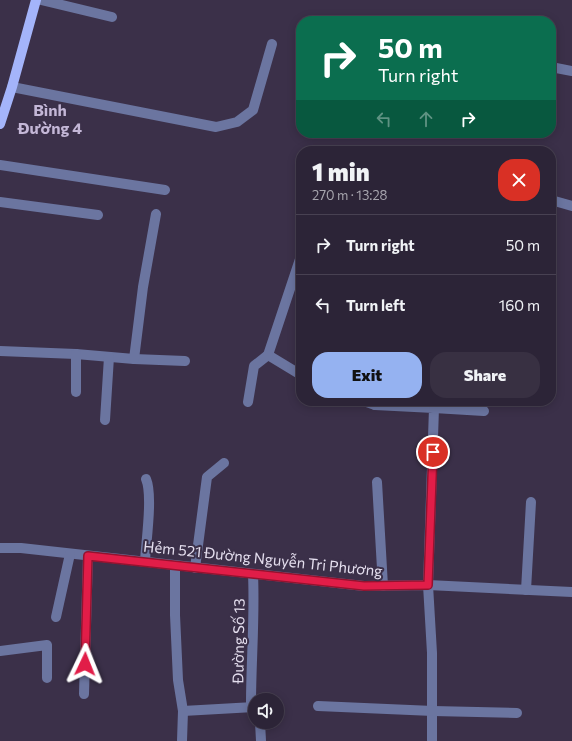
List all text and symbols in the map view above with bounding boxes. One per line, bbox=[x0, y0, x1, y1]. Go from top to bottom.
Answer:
text: 50 m bbox=[378, 30, 443, 64]
icon: right bbox=[312, 32, 364, 84]
text: Turn right bbox=[378, 64, 458, 86]
district label: Bình Đường 4 bbox=[17, 100, 82, 137]
icon: left bbox=[373, 108, 395, 130]
icon: ahead bbox=[415, 108, 437, 130]
icon: right bbox=[457, 108, 479, 130]
text: 1 min bbox=[312, 157, 370, 186]
button: close bbox=[498, 159, 540, 201]
text: 270 m · 13:28 bbox=[312, 187, 387, 203]
icon: right bbox=[312, 234, 334, 256]
text: Turn right bbox=[346, 236, 415, 254]
text: 50 m bbox=[506, 236, 540, 254]
icon: left bbox=[312, 294, 334, 316]
text: Turn left bbox=[346, 296, 405, 314]
text: 160 m bbox=[499, 296, 540, 314]
button: Exit bbox=[312, 352, 422, 398]
button: Share bbox=[430, 352, 540, 398]
pin bbox=[416, 435, 450, 469]
icon: arrive bbox=[422, 441, 444, 463]
street label: Hẻm 521 Đường Nguyễn Tri Phương bbox=[142, 536, 384, 580]
street label: Đường Số 13 bbox=[228, 598, 248, 685]
position arrow bbox=[64, 643, 106, 685]
map controls bbox=[248, 693, 284, 729]
button: sound bbox=[248, 693, 284, 729]

